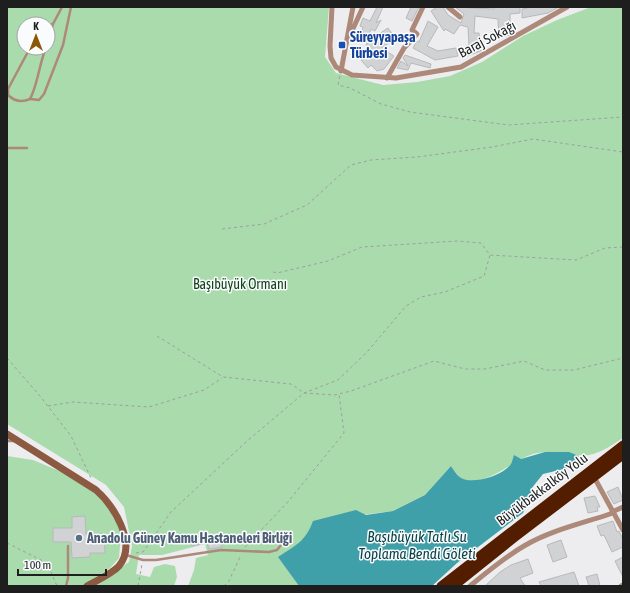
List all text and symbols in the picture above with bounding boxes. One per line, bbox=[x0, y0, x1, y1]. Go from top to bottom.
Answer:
north arrow bbox=[16, 16, 56, 56]
street label: Baraj Sokağı bbox=[455, 17, 519, 61]
text: K bbox=[33, 20, 39, 32]
place label: Süreyyapaşa Türbesi bbox=[350, 29, 416, 61]
marker: Süreyyapaşa Türbesi bbox=[337, 40, 347, 50]
park label: Başıbüyük Ormanı bbox=[193, 276, 287, 292]
street label: Büyükbakkalköy Yolu bbox=[493, 449, 591, 529]
water label: Başıbüyük Tatlı Su Toplama Bendi Göleti bbox=[358, 528, 476, 562]
place label: Anadolu Güney Kamu Hastaneleri Birliği bbox=[86, 530, 292, 546]
marker: Anadolu Güney Kamu Hastaneleri Birliği bbox=[74, 533, 84, 543]
scale bar bbox=[18, 551, 106, 577]
text: 100 m bbox=[24, 558, 51, 572]

